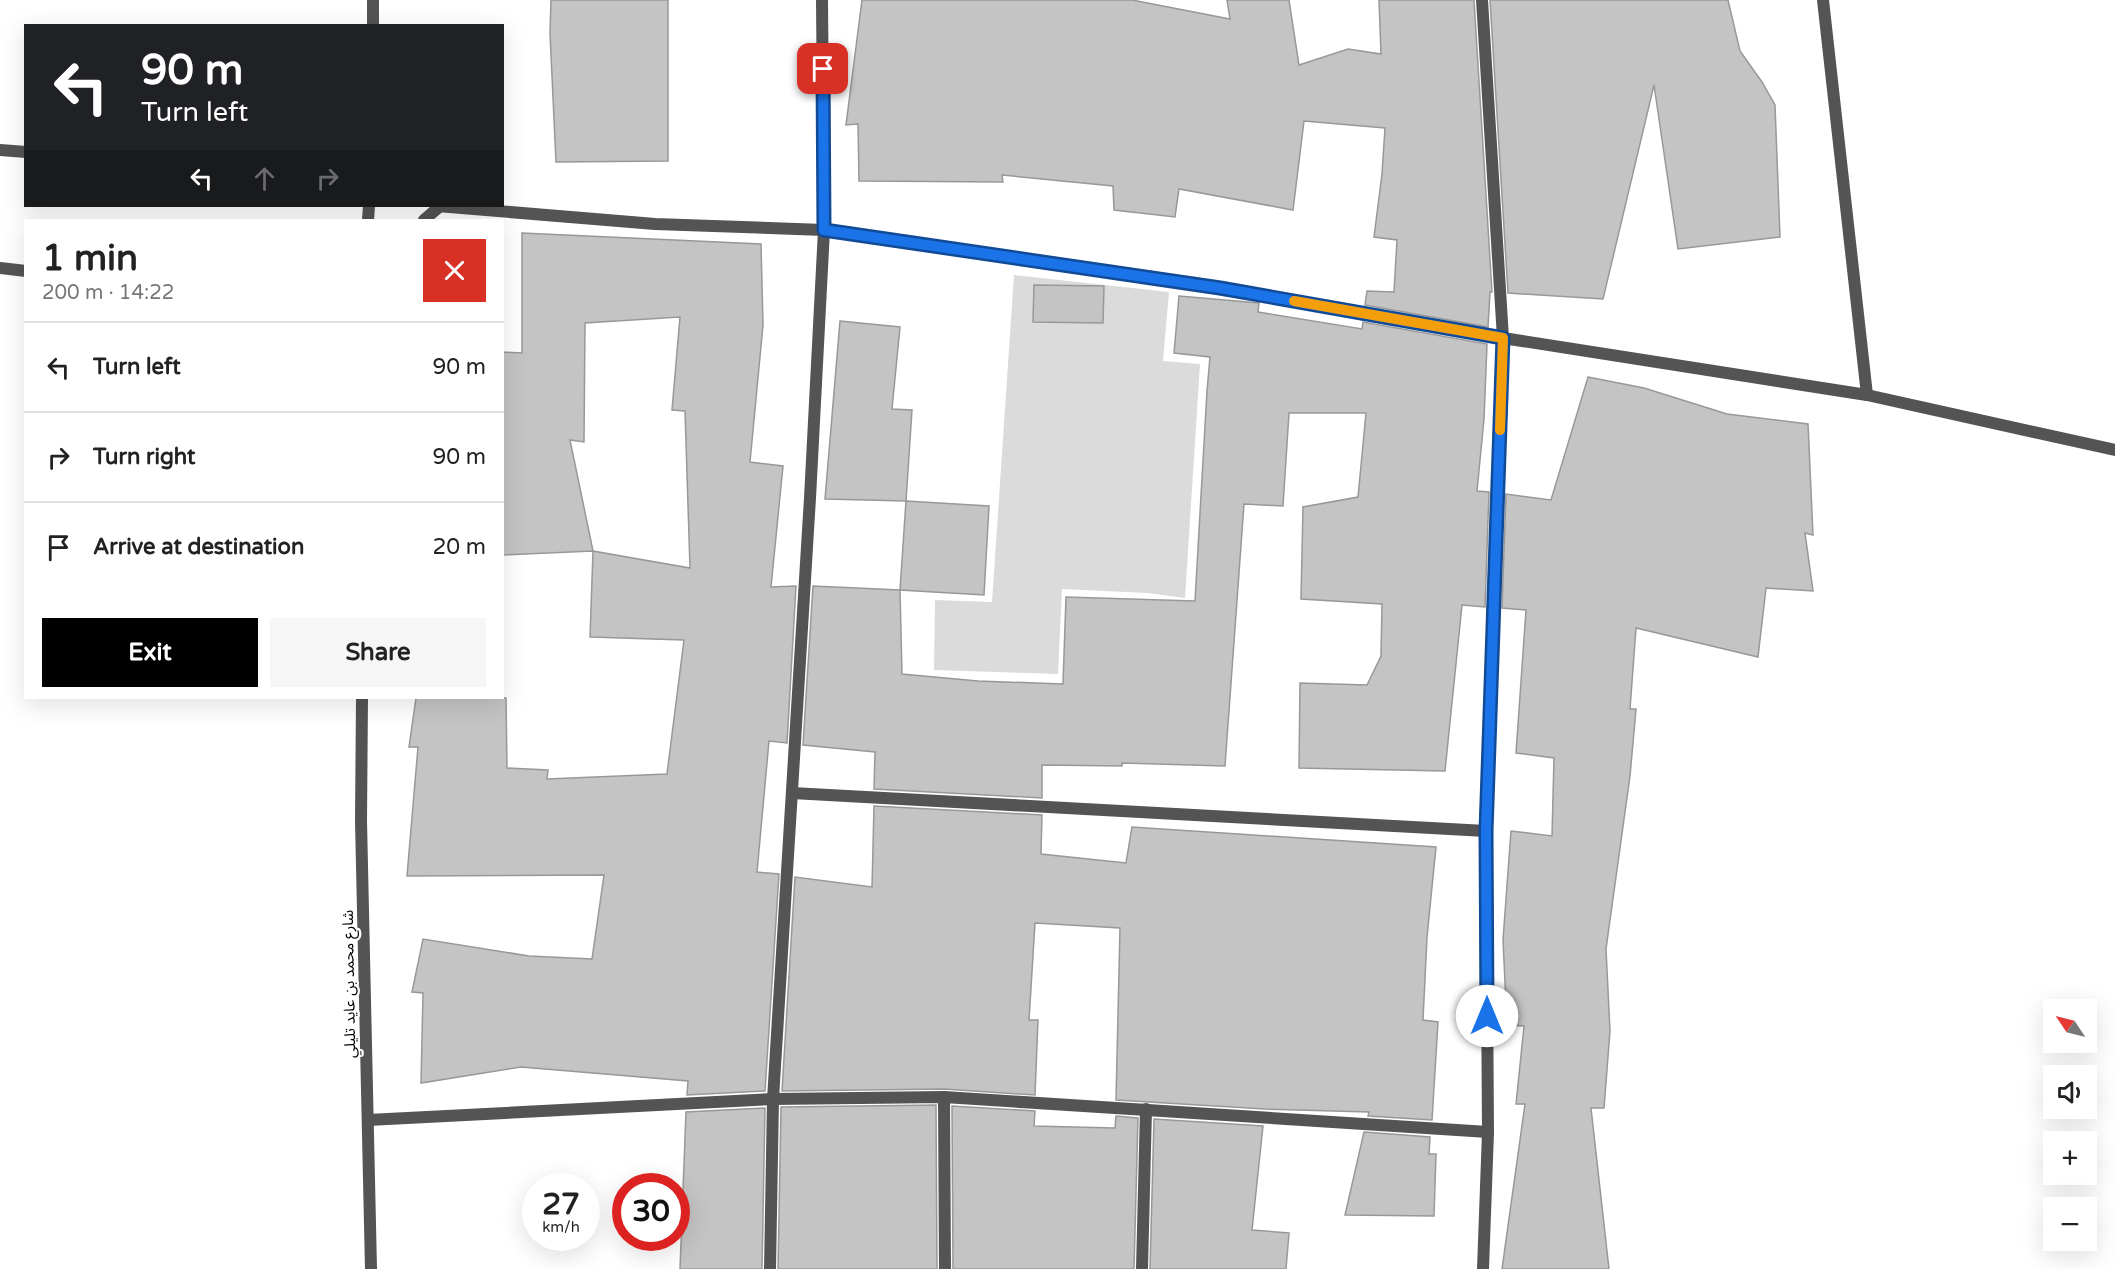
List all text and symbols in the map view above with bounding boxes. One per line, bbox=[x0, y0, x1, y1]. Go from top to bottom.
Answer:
pin bbox=[797, 43, 848, 94]
text: 90 m bbox=[141, 45, 243, 96]
icon: left bbox=[42, 48, 120, 126]
icon: arrive bbox=[806, 52, 839, 85]
text: Turn left bbox=[141, 96, 248, 129]
icon: left bbox=[185, 162, 218, 195]
icon: ahead bbox=[248, 162, 281, 195]
icon: right bbox=[311, 162, 344, 195]
text: 1 min bbox=[42, 237, 138, 280]
button: close bbox=[423, 239, 486, 302]
text: 200 m · 14:22 bbox=[42, 281, 174, 305]
icon: left bbox=[42, 351, 75, 384]
text: Turn left bbox=[93, 354, 181, 380]
text: 90 m bbox=[432, 354, 486, 380]
icon: right bbox=[42, 441, 75, 474]
text: Turn right bbox=[93, 444, 195, 470]
text: 90 m bbox=[432, 444, 486, 470]
icon: arrive bbox=[42, 531, 75, 564]
text: Arrive at destination bbox=[93, 534, 304, 560]
text: 20 m bbox=[432, 534, 486, 560]
button: Exit bbox=[42, 618, 258, 687]
button: Share bbox=[270, 618, 486, 687]
street label: شارع محمد بن عايد تليلي bbox=[339, 909, 362, 1058]
position arrow bbox=[1455, 984, 1519, 1048]
north arrow bbox=[2043, 999, 2097, 1053]
map controls bbox=[2043, 999, 2097, 1251]
button: sound bbox=[2043, 1065, 2097, 1119]
button: + bbox=[2043, 1131, 2097, 1185]
speed limit sign: 30 bbox=[612, 1173, 690, 1251]
text: 27 bbox=[542, 1186, 580, 1223]
button: − bbox=[2043, 1197, 2097, 1251]
text: km/h bbox=[542, 1218, 580, 1236]

